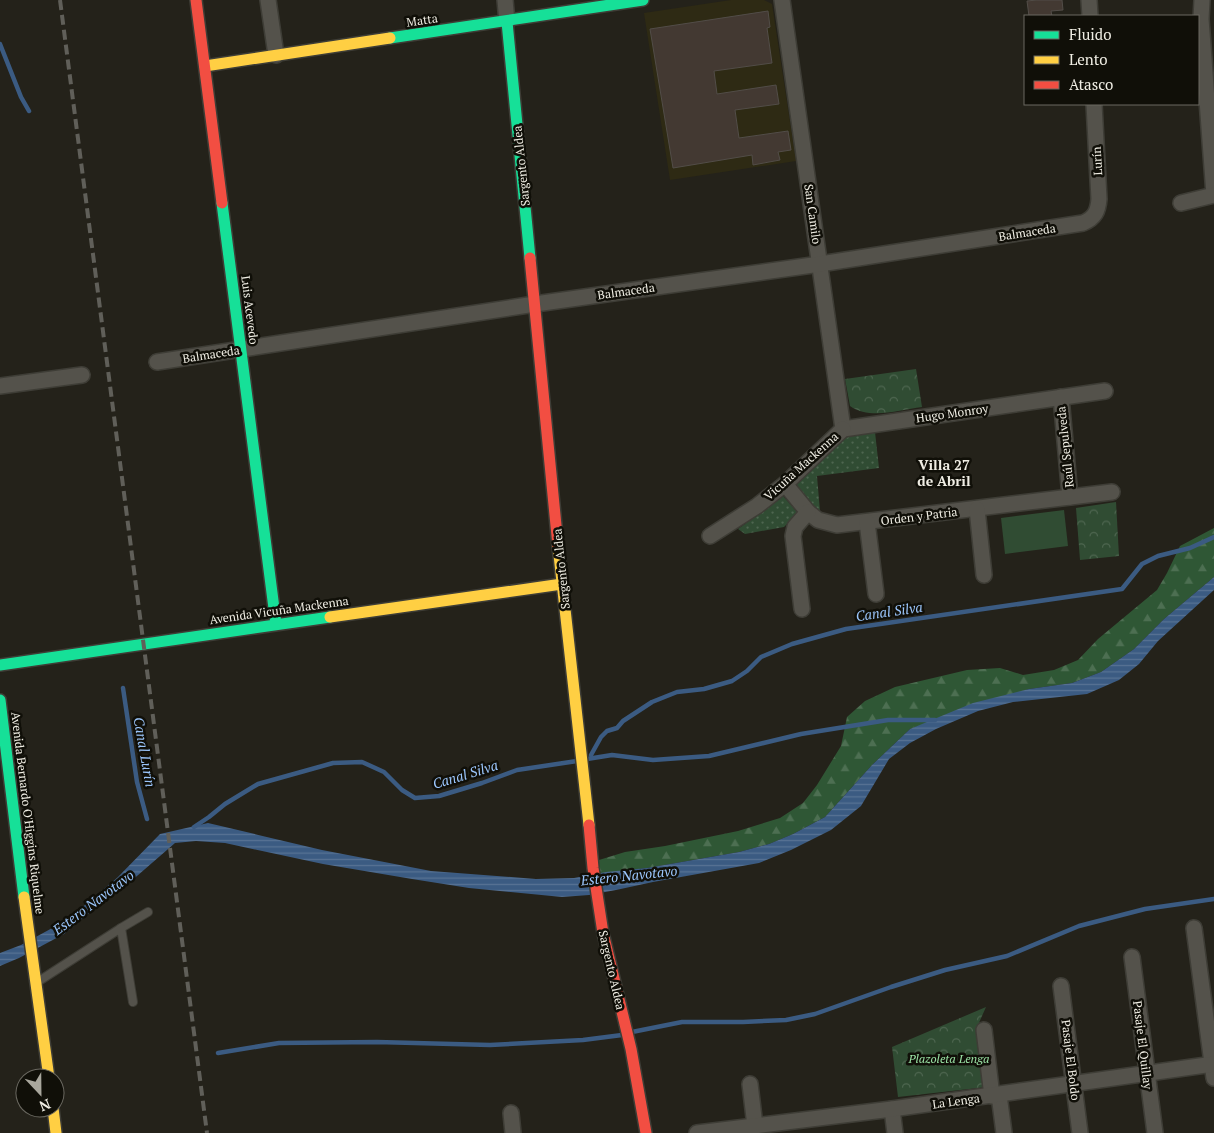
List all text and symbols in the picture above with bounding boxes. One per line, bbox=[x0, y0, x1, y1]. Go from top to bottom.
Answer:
street label: Matta bbox=[405, 10, 439, 30]
legend bbox=[1024, 15, 1199, 105]
text: Fluido bbox=[1069, 24, 1111, 44]
text: Lento bbox=[1069, 49, 1108, 69]
text: Atasco bbox=[1069, 74, 1113, 94]
street label: Sargento Aldea bbox=[509, 125, 533, 207]
street label: Lurín bbox=[1089, 146, 1105, 176]
street label: San Camilo bbox=[801, 183, 825, 245]
street label: Balmaceda bbox=[997, 220, 1057, 244]
street label: Luis Acevedo bbox=[238, 275, 262, 346]
street label: Balmaceda bbox=[596, 280, 656, 302]
street label: Balmaceda bbox=[181, 342, 241, 366]
street label: Hugo Monroy bbox=[915, 400, 990, 425]
street label: Raúl Sepulveda bbox=[1053, 406, 1077, 488]
street label: Vicuña Mackenna bbox=[761, 429, 841, 503]
district label: Villa 27 de Abril bbox=[917, 455, 971, 490]
street label: Orden y Patria bbox=[880, 504, 958, 528]
street label: Sargento Aldea bbox=[549, 528, 573, 610]
street label: Avenida Vicuña Mackenna bbox=[209, 593, 349, 627]
water label: Canal Silva bbox=[854, 597, 924, 625]
street label: Avenida Bernardo O'Higgins Riquelme bbox=[8, 711, 48, 915]
water label: Canal Lurín bbox=[130, 716, 160, 788]
water label: Canal Silva bbox=[430, 755, 500, 793]
water label: Estero Navotavo bbox=[579, 860, 678, 890]
water label: Estero Navotavo bbox=[48, 865, 138, 939]
street label: Sargento Aldea bbox=[596, 929, 628, 1011]
street label: Pasaje El Quillay bbox=[1130, 1000, 1156, 1091]
street label: Pasaje El Boldo bbox=[1059, 1019, 1083, 1102]
park label: Plazoleta Lenga bbox=[907, 1051, 990, 1066]
north arrow bbox=[15, 1068, 65, 1118]
street label: La Lenga bbox=[931, 1090, 981, 1112]
text: N bbox=[36, 1095, 54, 1116]

